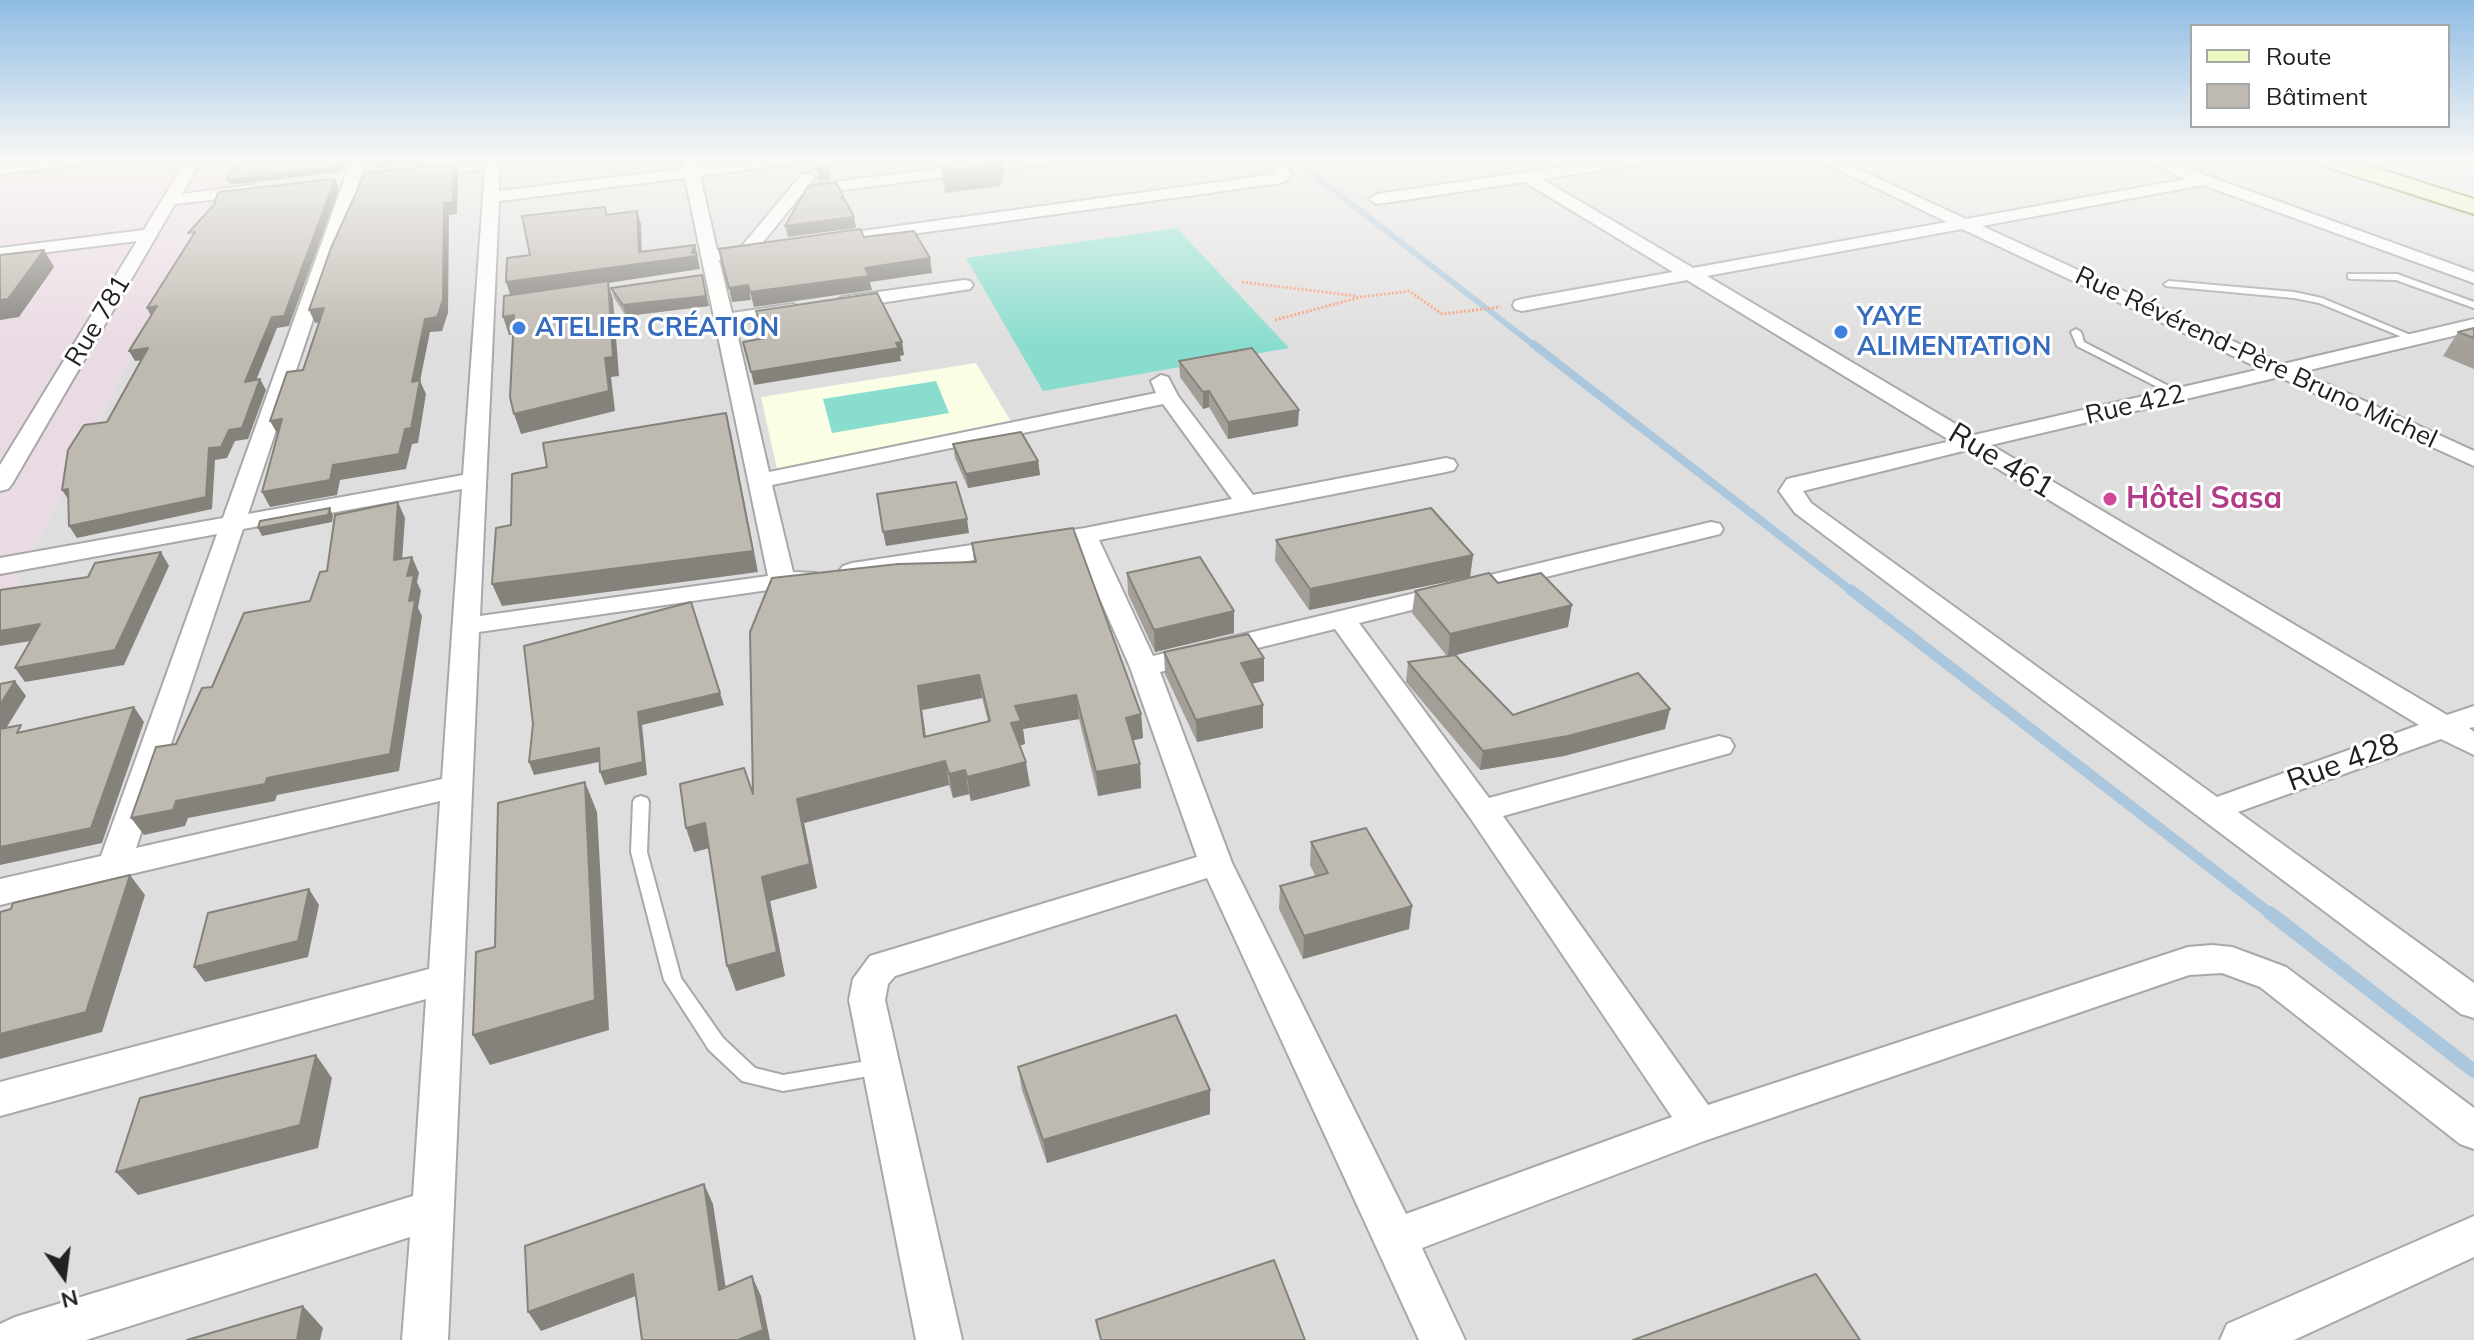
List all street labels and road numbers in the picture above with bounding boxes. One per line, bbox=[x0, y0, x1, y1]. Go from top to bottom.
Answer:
street label: Rue Révérend-Père Bruno Michel bbox=[2070, 260, 2442, 456]
street label: Rue 781 bbox=[59, 270, 137, 372]
street label: Rue 422 bbox=[2082, 378, 2188, 432]
street label: Rue 461 bbox=[1942, 416, 2060, 506]
street label: Rue 428 bbox=[2282, 726, 2404, 800]

